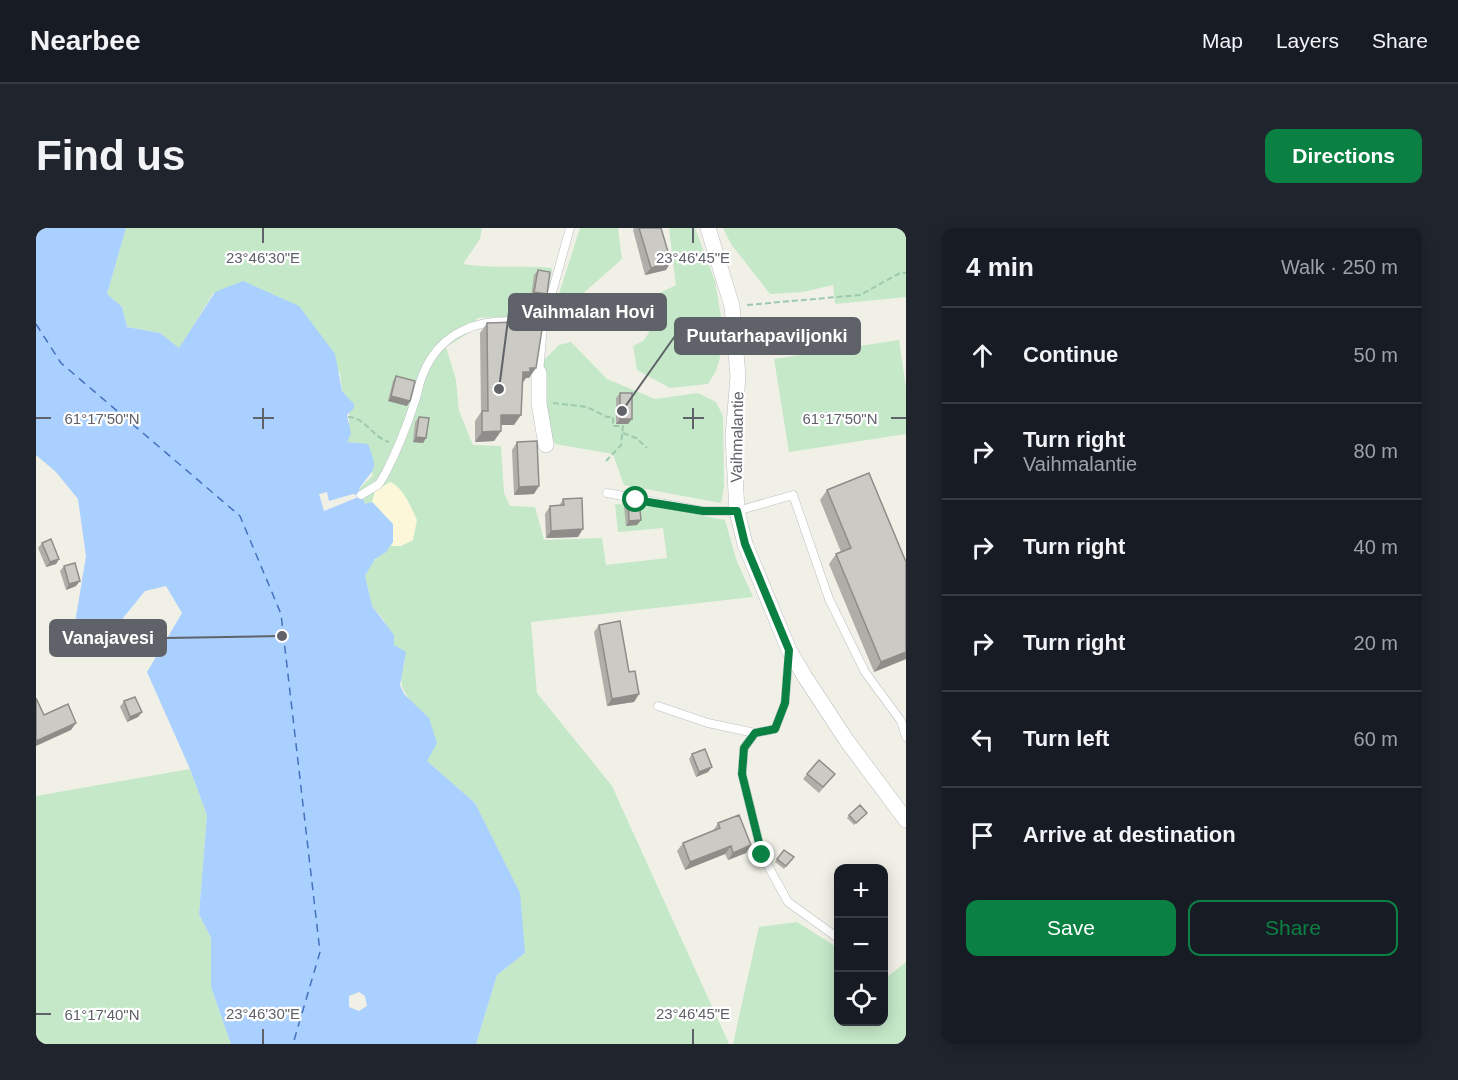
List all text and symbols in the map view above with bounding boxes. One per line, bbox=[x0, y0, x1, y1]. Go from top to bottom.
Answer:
text: Nearbee bbox=[30, 25, 141, 56]
text: Map bbox=[1202, 29, 1243, 52]
text: Layers bbox=[1276, 29, 1339, 52]
text: Share bbox=[1372, 29, 1428, 52]
button: Directions bbox=[1265, 129, 1422, 183]
text: Find us bbox=[36, 132, 185, 179]
text: 23°46'30"E bbox=[226, 249, 300, 266]
text: 23°46'45"E bbox=[656, 249, 730, 266]
text: 4 min bbox=[966, 252, 1034, 282]
text: Walk · 250 m bbox=[1281, 256, 1398, 278]
callout: Vaihmalan Hovi bbox=[509, 294, 666, 330]
text: Vaihmalan Hovi bbox=[521, 302, 655, 322]
callout: Puutarhapaviljonki bbox=[675, 318, 860, 354]
text: Puutarhapaviljonki bbox=[686, 326, 848, 346]
icon: ahead bbox=[966, 339, 999, 372]
text: Continue bbox=[1023, 342, 1118, 367]
text: 50 m bbox=[1354, 344, 1398, 366]
street label: Vaihmalantie bbox=[728, 391, 746, 483]
text: 61°17'50"N bbox=[64, 410, 140, 427]
text: 61°17'50"N bbox=[802, 410, 878, 427]
text: Turn right bbox=[1023, 427, 1125, 452]
icon: right bbox=[966, 435, 999, 468]
text: 80 m bbox=[1354, 440, 1398, 462]
text: Vaihmalantie bbox=[1023, 453, 1137, 475]
route start bbox=[622, 486, 648, 512]
icon: right bbox=[966, 531, 999, 564]
text: Turn right bbox=[1023, 534, 1125, 559]
text: 40 m bbox=[1354, 536, 1398, 558]
callout: Vanajavesi bbox=[50, 620, 166, 656]
icon: right bbox=[966, 627, 999, 660]
text: Vanajavesi bbox=[62, 628, 154, 648]
text: Turn right bbox=[1023, 630, 1125, 655]
text: 20 m bbox=[1354, 632, 1398, 654]
icon: left bbox=[966, 723, 999, 756]
text: Turn left bbox=[1023, 726, 1109, 751]
text: 60 m bbox=[1354, 728, 1398, 750]
icon: arrive bbox=[966, 819, 999, 852]
text: Arrive at destination bbox=[1023, 822, 1236, 847]
route end bbox=[748, 841, 774, 867]
map controls bbox=[834, 864, 888, 1026]
button: + bbox=[834, 864, 888, 918]
button: Save bbox=[966, 900, 1176, 956]
button: Share bbox=[1188, 900, 1398, 956]
button: − bbox=[834, 918, 888, 972]
button: locate bbox=[834, 972, 888, 1026]
text: 23°46'30"E bbox=[226, 1005, 300, 1022]
text: 23°46'45"E bbox=[656, 1005, 730, 1022]
text: 61°17'40"N bbox=[64, 1006, 140, 1023]

